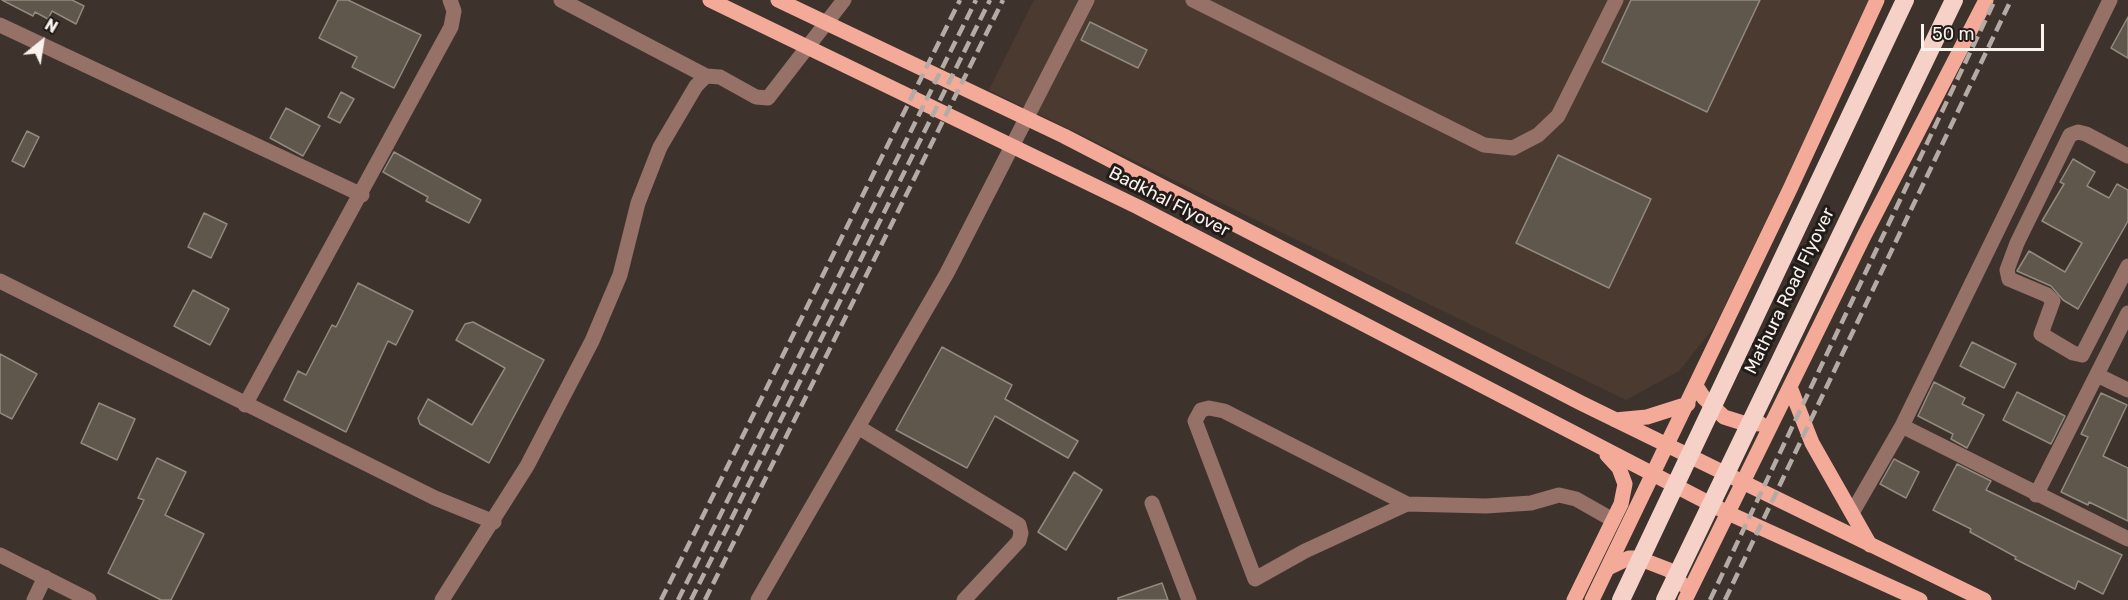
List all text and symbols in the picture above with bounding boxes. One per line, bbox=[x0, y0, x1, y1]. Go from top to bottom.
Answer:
north arrow bbox=[12, 12, 72, 72]
scale bar bbox=[1924, 12, 2047, 50]
text: N bbox=[42, 15, 61, 37]
text: 50 m bbox=[1932, 23, 1975, 45]
street label: Badkhal Flyover bbox=[1105, 162, 1233, 242]
street label: Mathura Road Flyover bbox=[1740, 204, 1840, 378]

